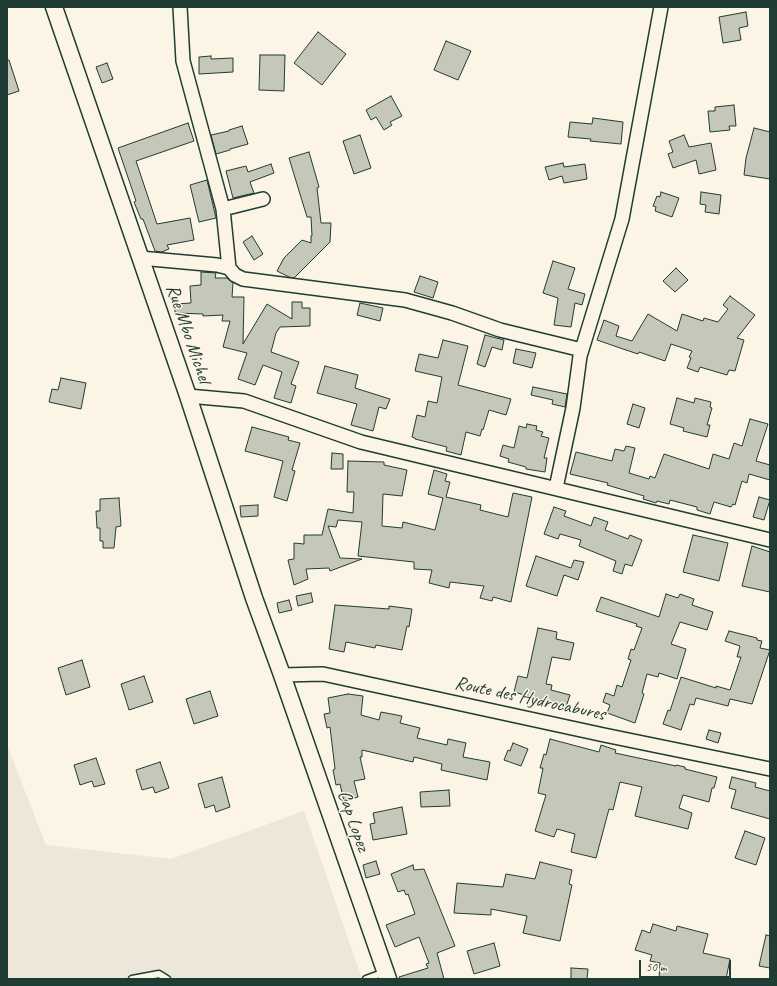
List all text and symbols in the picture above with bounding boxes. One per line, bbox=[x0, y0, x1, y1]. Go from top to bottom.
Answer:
street label: Rue Mbo Michel bbox=[160, 282, 216, 386]
street label: Route des Hydrocabures bbox=[453, 672, 607, 726]
street label: Cap Lopez bbox=[332, 787, 374, 855]
scale bar bbox=[641, 952, 733, 978]
text: 50 m bbox=[646, 959, 666, 975]

